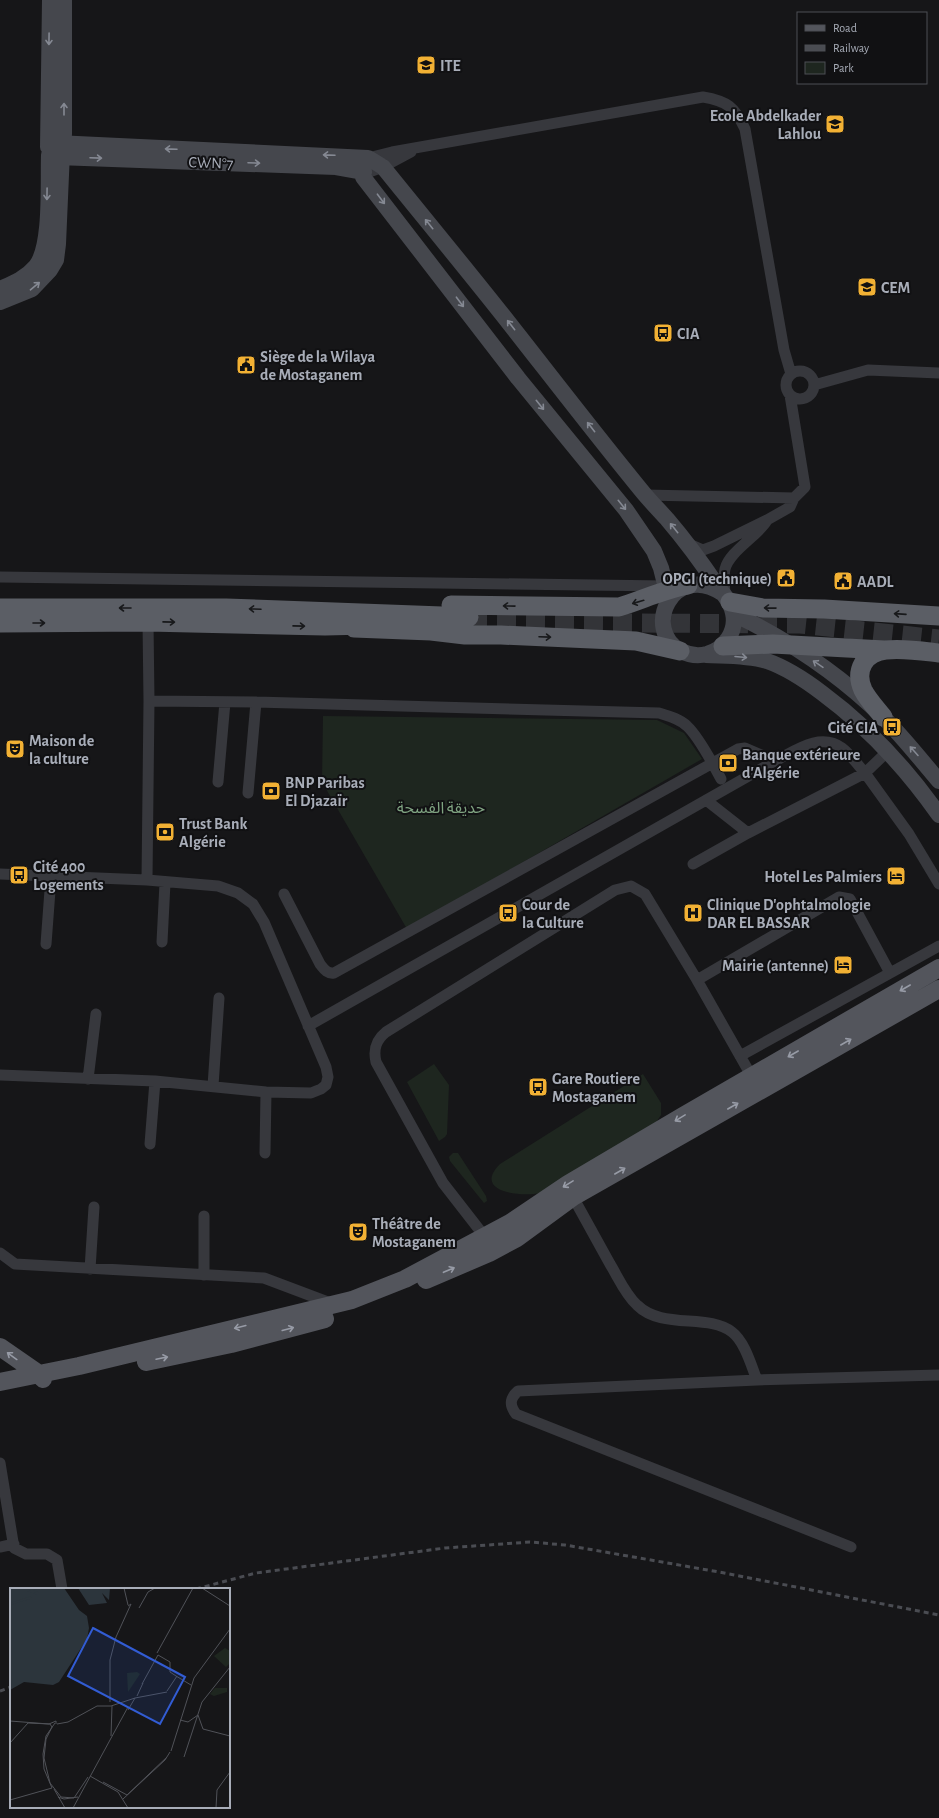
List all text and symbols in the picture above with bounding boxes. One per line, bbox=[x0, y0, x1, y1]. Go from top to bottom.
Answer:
legend bbox=[797, 12, 927, 84]
text: Road bbox=[833, 22, 857, 34]
one-way arrow bbox=[45, 32, 53, 45]
text: Railway bbox=[833, 42, 869, 55]
school or university icon: ITE bbox=[415, 54, 437, 76]
place label: ITE bbox=[440, 58, 461, 74]
text: Park bbox=[833, 62, 854, 74]
one-way arrow bbox=[60, 103, 68, 116]
place label: Ecole Abdelkader Lahlou bbox=[710, 108, 822, 142]
school or university icon: Ecole Abdelkader Lahlou bbox=[824, 113, 846, 135]
one-way arrow bbox=[165, 145, 178, 152]
one-way arrow bbox=[323, 151, 336, 159]
one-way arrow bbox=[89, 154, 102, 162]
street label: CWN°7 bbox=[188, 154, 234, 172]
one-way arrow bbox=[247, 160, 260, 167]
one-way arrow bbox=[43, 187, 51, 200]
one-way arrow bbox=[377, 194, 385, 205]
one-way arrow bbox=[425, 219, 434, 230]
school or university icon: CEM bbox=[856, 276, 878, 298]
place label: CEM bbox=[881, 280, 910, 296]
one-way arrow bbox=[29, 281, 40, 290]
one-way arrow bbox=[456, 297, 464, 308]
one-way arrow bbox=[507, 320, 515, 331]
bus stop icon: CIA bbox=[652, 322, 674, 344]
place label: CIA bbox=[677, 326, 700, 342]
place label: Siège de la Wilaya de Mostaganem bbox=[260, 349, 376, 383]
public building icon: Siège de la Wilaya de Mostaganem bbox=[235, 354, 257, 376]
one-way arrow bbox=[535, 399, 544, 410]
one-way arrow bbox=[587, 422, 596, 433]
one-way arrow bbox=[618, 500, 627, 511]
one-way arrow bbox=[669, 522, 678, 533]
public building icon: OPGI (technique) bbox=[775, 567, 797, 589]
public building icon: AADL bbox=[832, 570, 854, 592]
place label: OPGI (technique) bbox=[662, 571, 772, 587]
place label: AADL bbox=[857, 574, 894, 590]
one-way arrow bbox=[631, 599, 644, 606]
one-way arrow bbox=[503, 602, 516, 610]
one-way arrow bbox=[119, 604, 132, 612]
one-way arrow bbox=[764, 604, 777, 612]
one-way arrow bbox=[249, 605, 262, 613]
one-way arrow bbox=[894, 610, 907, 617]
one-way arrow bbox=[32, 619, 45, 627]
one-way arrow bbox=[162, 619, 175, 626]
one-way arrow bbox=[292, 622, 305, 629]
one-way arrow bbox=[538, 633, 551, 641]
one-way arrow bbox=[735, 653, 748, 660]
one-way arrow bbox=[813, 660, 824, 668]
bus stop icon: Cité CIA bbox=[881, 716, 903, 738]
place label: Cité CIA bbox=[828, 720, 878, 736]
place label: Maison de la culture bbox=[29, 733, 95, 767]
theatre icon: Maison de la culture bbox=[4, 738, 26, 760]
one-way arrow bbox=[909, 746, 918, 757]
place label: Banque extérieure d'Algérie bbox=[742, 747, 861, 781]
bank icon: Banque extérieure d'Algérie bbox=[717, 752, 739, 774]
place label: BNP Paribas El Djazaïr bbox=[285, 775, 365, 810]
bank icon: BNP Paribas El Djazaïr bbox=[260, 780, 282, 802]
park label: حديقة الفسحة bbox=[397, 800, 485, 816]
place label: Trust Bank Algérie bbox=[179, 816, 247, 850]
bank icon: Trust Bank Algérie bbox=[154, 821, 176, 843]
place label: Cité 400 Logements bbox=[33, 859, 104, 893]
bus stop icon: Cité 400 Logements bbox=[8, 864, 30, 886]
hotel icon: Hotel Les Palmiers bbox=[885, 865, 907, 887]
place label: Hotel Les Palmiers bbox=[764, 869, 882, 885]
place label: Cour de la Culture bbox=[522, 897, 584, 931]
place label: Clinique D'ophtalmologie DAR EL BASSAR bbox=[707, 897, 871, 931]
bus stop icon: Cour de la Culture bbox=[497, 902, 519, 924]
hospital icon: Clinique D'ophtalmologie DAR EL BASSAR bbox=[682, 902, 704, 924]
hotel icon: Mairie (antenne) bbox=[832, 954, 854, 976]
place label: Mairie (antenne) bbox=[722, 958, 829, 974]
one-way arrow bbox=[899, 985, 911, 993]
one-way arrow bbox=[840, 1037, 852, 1045]
one-way arrow bbox=[787, 1050, 799, 1058]
place label: Gare Routiere Mostaganem bbox=[552, 1071, 640, 1105]
bus stop icon: Gare Routiere Mostaganem bbox=[527, 1076, 549, 1098]
one-way arrow bbox=[727, 1102, 739, 1110]
one-way arrow bbox=[674, 1114, 686, 1122]
one-way arrow bbox=[614, 1166, 626, 1174]
one-way arrow bbox=[562, 1181, 574, 1189]
place label: Théâtre de Mostaganem bbox=[372, 1216, 456, 1250]
theatre icon: Théâtre de Mostaganem bbox=[347, 1221, 369, 1243]
one-way arrow bbox=[443, 1266, 455, 1273]
one-way arrow bbox=[234, 1323, 247, 1331]
one-way arrow bbox=[281, 1324, 294, 1332]
one-way arrow bbox=[7, 1352, 18, 1360]
one-way arrow bbox=[155, 1354, 168, 1362]
inset map bbox=[10, 1588, 230, 1808]

